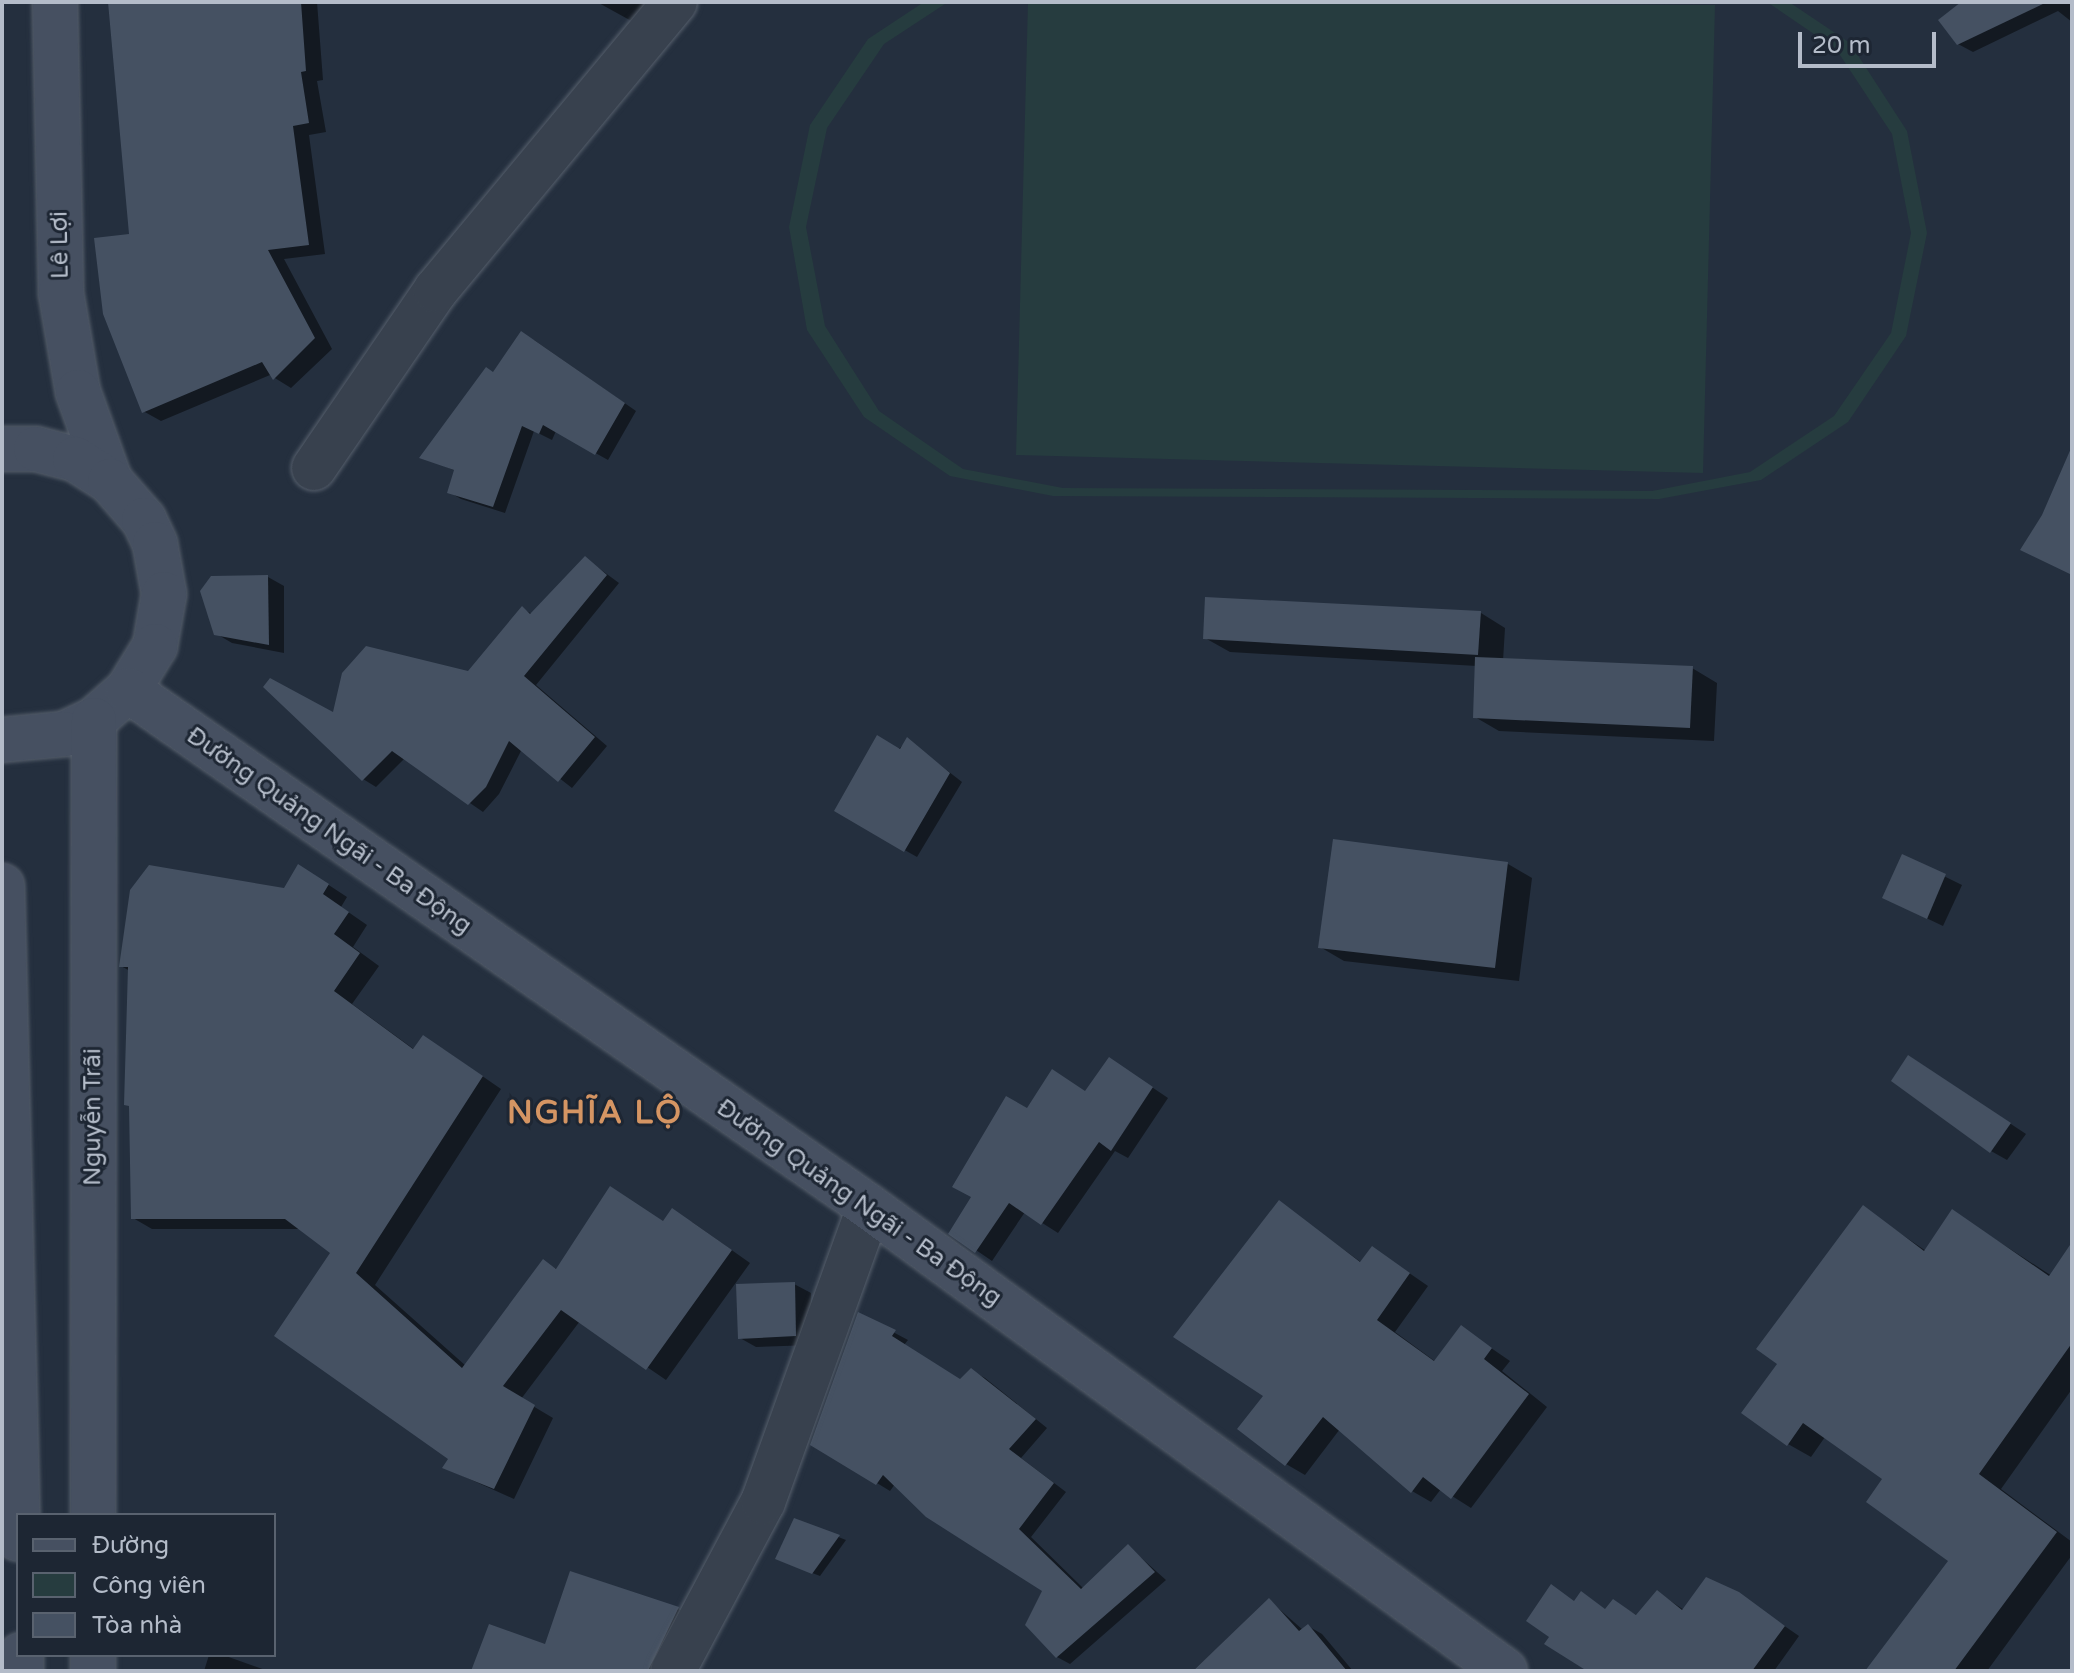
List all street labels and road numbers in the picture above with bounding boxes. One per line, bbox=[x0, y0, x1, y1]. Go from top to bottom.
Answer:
street label: Lê Lợi bbox=[45, 211, 75, 279]
street label: Đường Quảng Ngãi - Ba Động bbox=[181, 721, 477, 941]
street label: Nguyễn Trãi bbox=[79, 1048, 107, 1186]
street label: Đường Quảng Ngãi - Ba Động bbox=[711, 1093, 1007, 1313]

